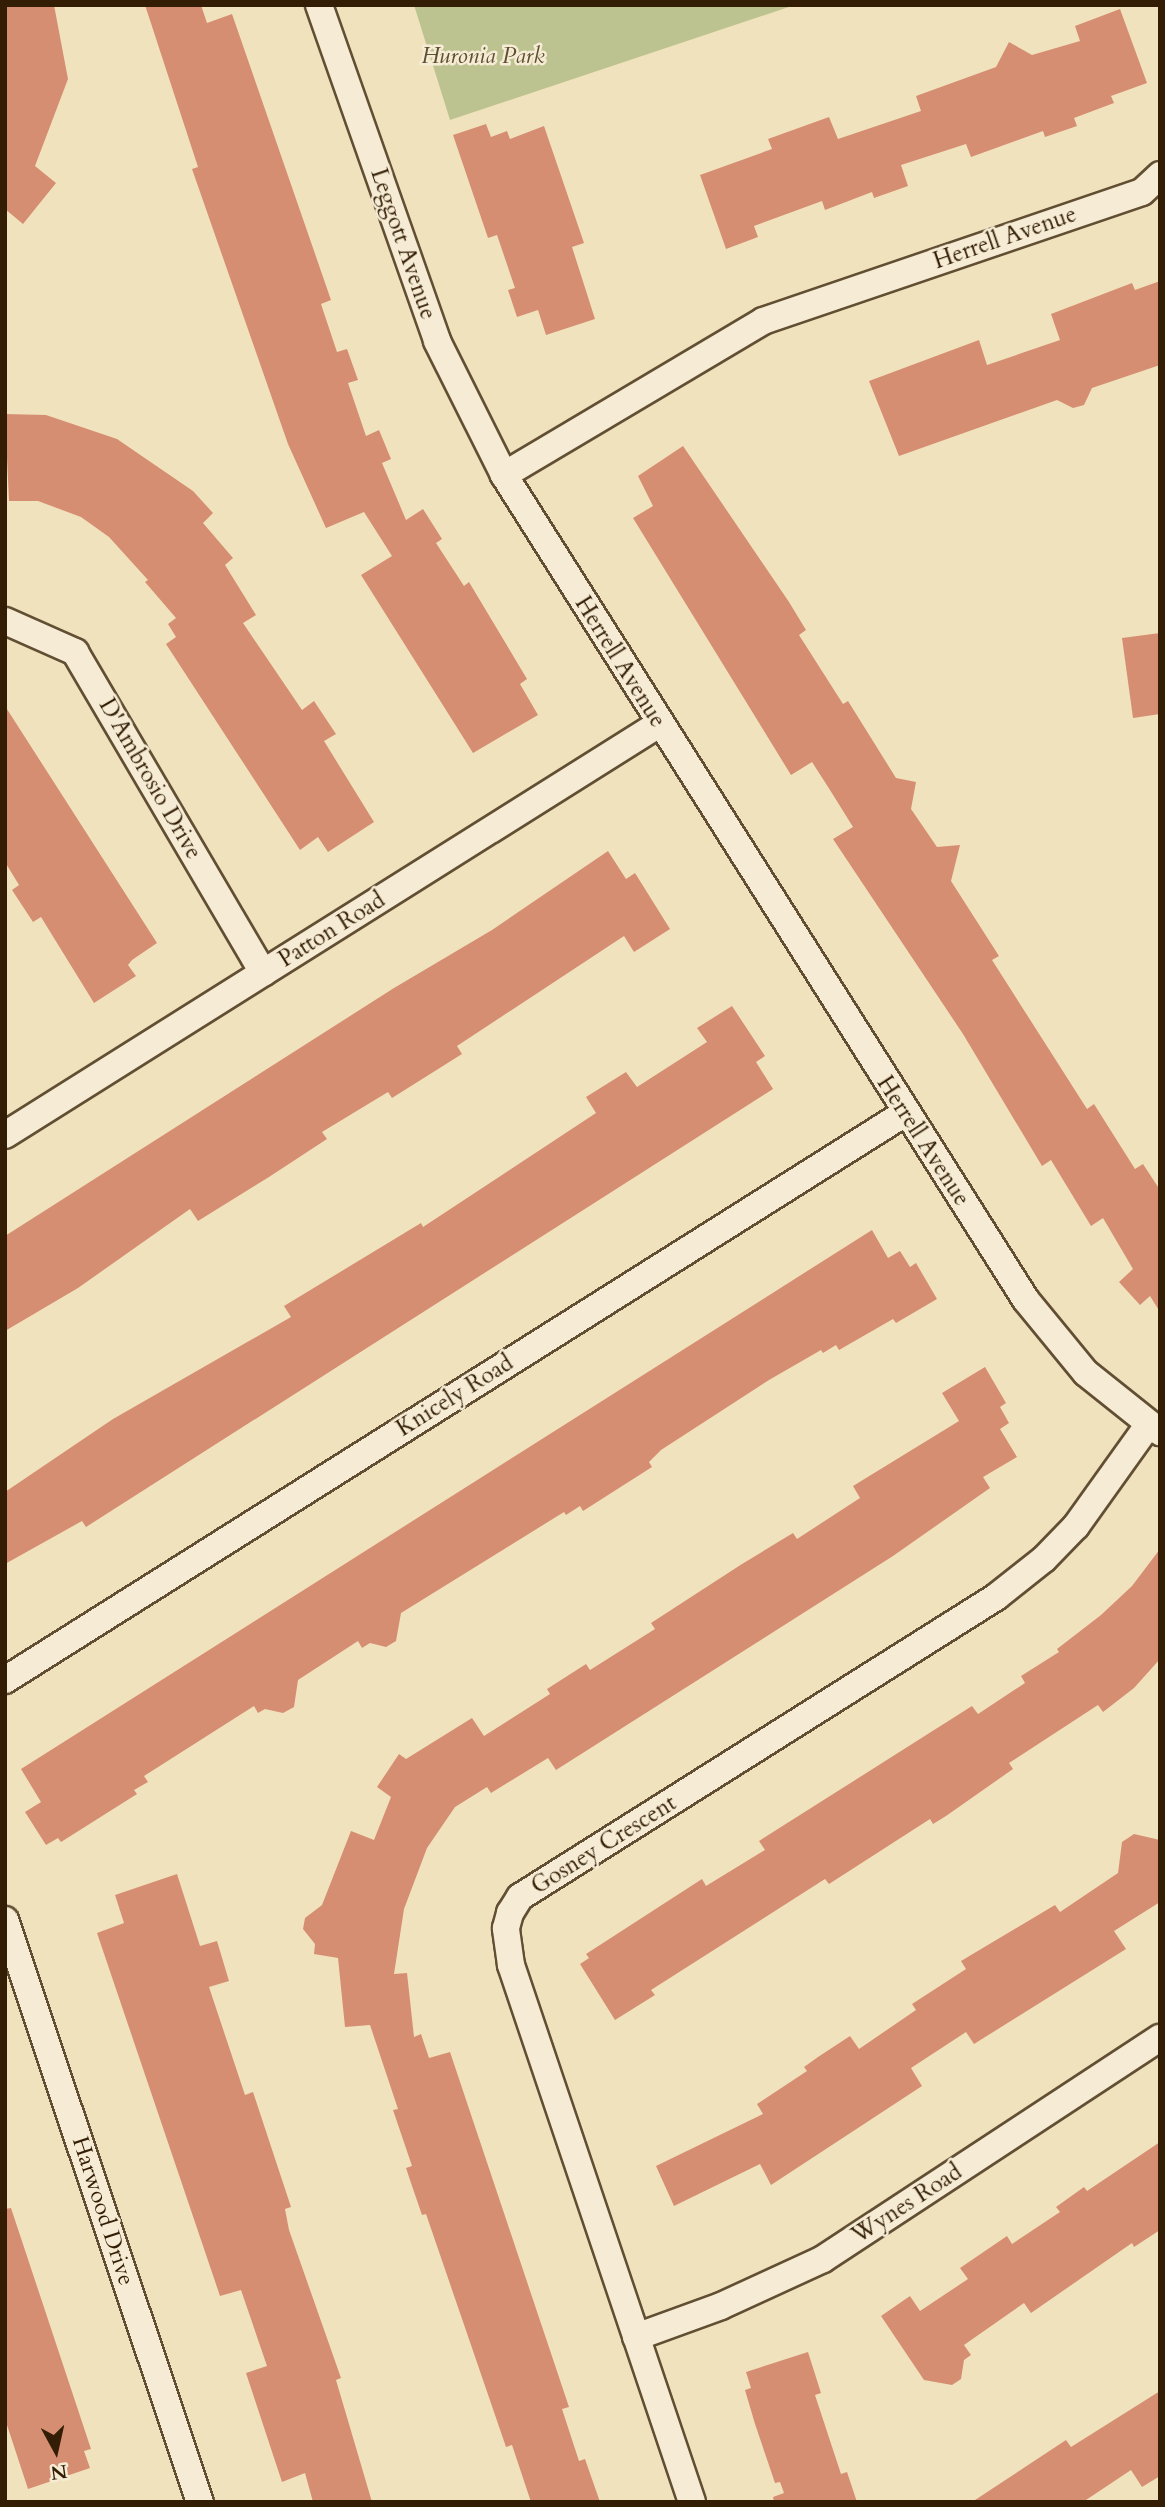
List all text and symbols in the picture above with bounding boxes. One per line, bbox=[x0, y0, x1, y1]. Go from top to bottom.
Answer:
park label: Huronia Park bbox=[421, 42, 545, 70]
street label: Leggott Avenue bbox=[364, 165, 442, 323]
street label: Herrell Avenue bbox=[930, 201, 1080, 275]
street label: Herrell Avenue bbox=[569, 591, 671, 733]
street label: D'Ambrosio Drive bbox=[93, 694, 207, 864]
street label: Patton Road bbox=[274, 886, 390, 974]
street label: Herrell Avenue bbox=[871, 1071, 975, 1211]
street label: Knicely Road bbox=[392, 1349, 518, 1443]
street label: Gosney Crescent bbox=[526, 1789, 682, 1901]
street label: Harwood Drive bbox=[66, 2133, 140, 2289]
street label: Wynes Road bbox=[847, 2158, 967, 2250]
north arrow bbox=[21, 2416, 91, 2486]
text: N bbox=[49, 2458, 69, 2486]

